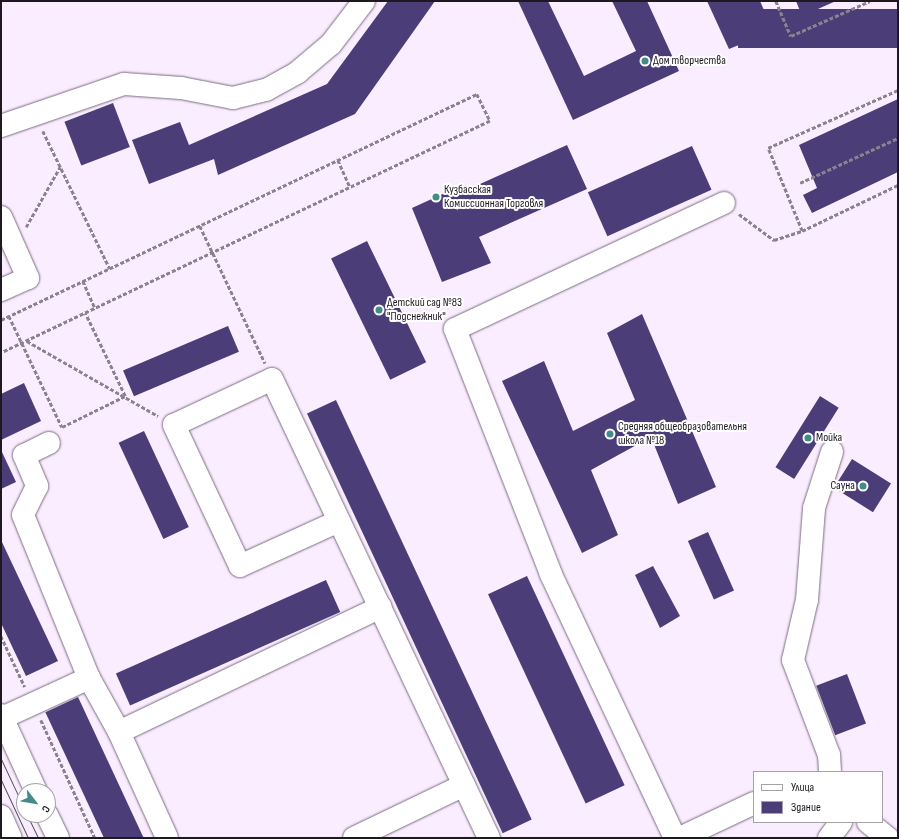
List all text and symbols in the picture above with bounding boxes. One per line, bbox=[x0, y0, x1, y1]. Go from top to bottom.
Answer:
place label: Дом творчества bbox=[653, 54, 726, 68]
marker: Дом творчества bbox=[640, 56, 650, 66]
place label: Кузбасская Комиссионная Торговля bbox=[444, 183, 543, 211]
marker: Кузбасская Комиссионная Торговля bbox=[431, 192, 441, 202]
place label: Детский сад №83 "Подснежник" bbox=[387, 296, 462, 324]
marker: Детский сад №83 "Подснежник" bbox=[374, 305, 384, 315]
place label: Средняя общеобразовательня школа №18 bbox=[618, 420, 747, 448]
marker: Средняя общеобразовательня школа №18 bbox=[605, 429, 615, 439]
place label: Мойка bbox=[816, 431, 842, 445]
marker: Мойка bbox=[803, 433, 813, 443]
place label: Сауна bbox=[831, 479, 855, 493]
marker: Сауна bbox=[858, 481, 868, 491]
legend bbox=[753, 771, 883, 823]
text: Улица bbox=[791, 780, 814, 795]
north arrow bbox=[16, 783, 56, 823]
text: Здание bbox=[791, 800, 821, 815]
text: С bbox=[39, 803, 53, 815]

